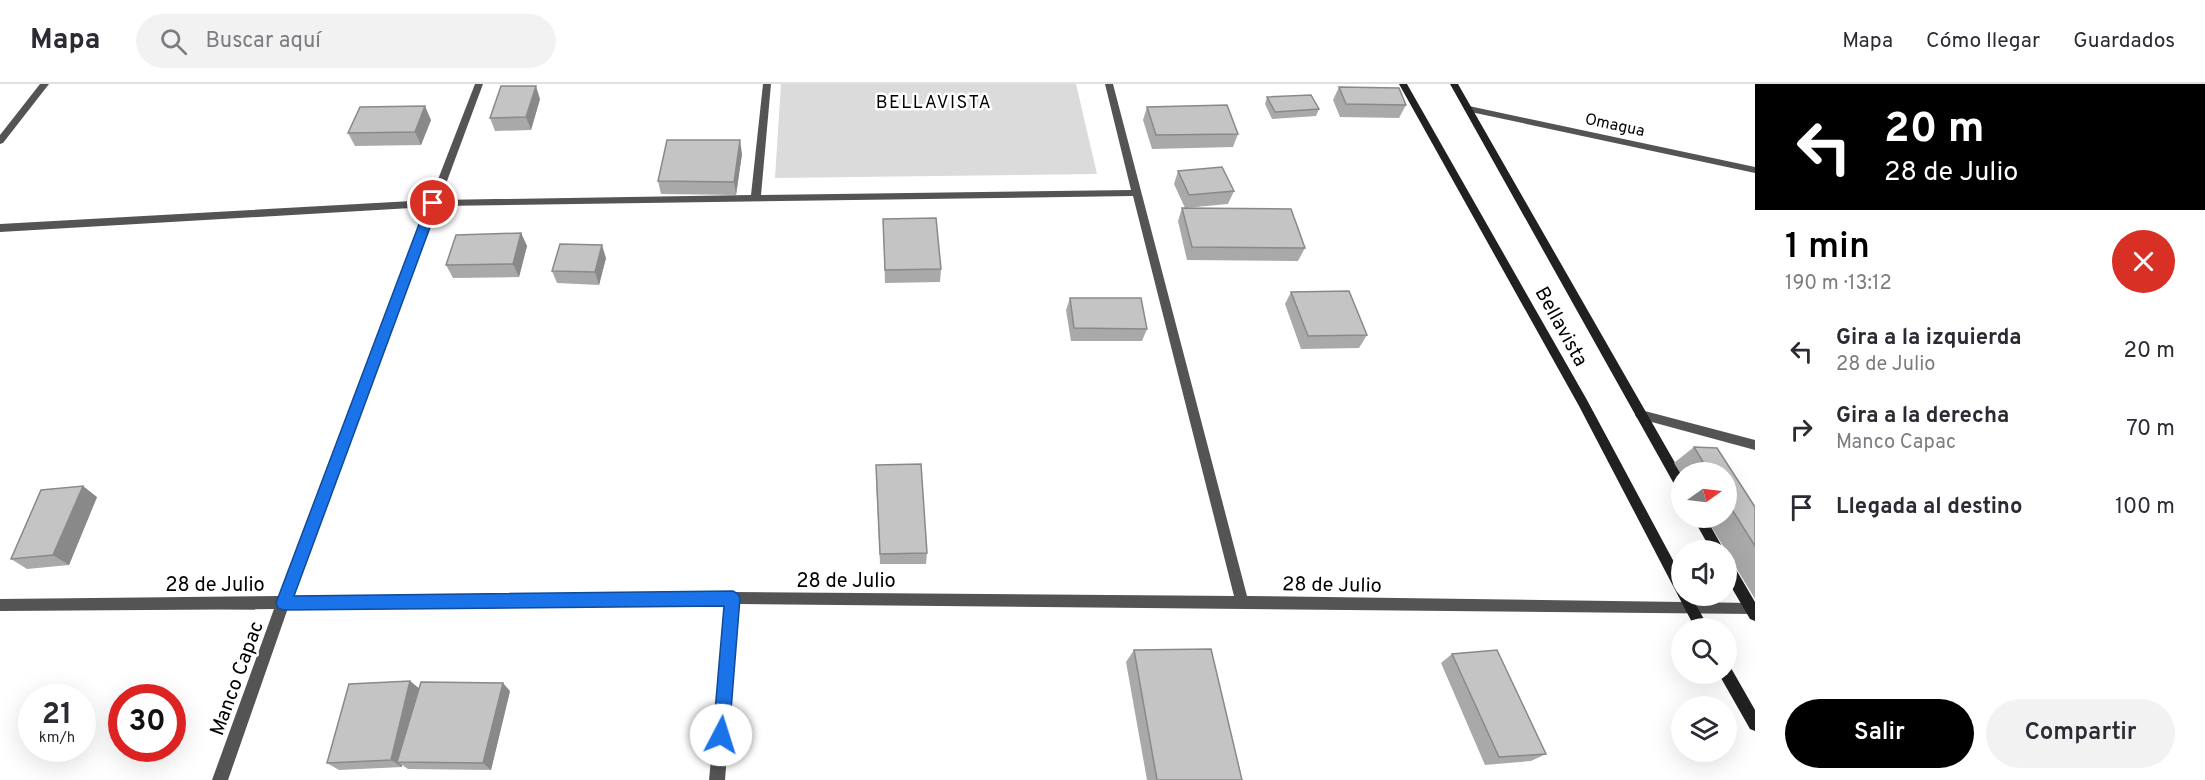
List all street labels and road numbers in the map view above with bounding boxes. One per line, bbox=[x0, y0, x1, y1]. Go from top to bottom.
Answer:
street label: Omagua bbox=[1583, 110, 1646, 142]
street label: Bellavista bbox=[1528, 282, 1593, 371]
street label: 28 de Julio bbox=[796, 569, 896, 595]
street label: 28 de Julio bbox=[1282, 572, 1382, 600]
street label: 28 de Julio bbox=[165, 573, 265, 599]
street label: Manco Capac bbox=[205, 618, 271, 739]

